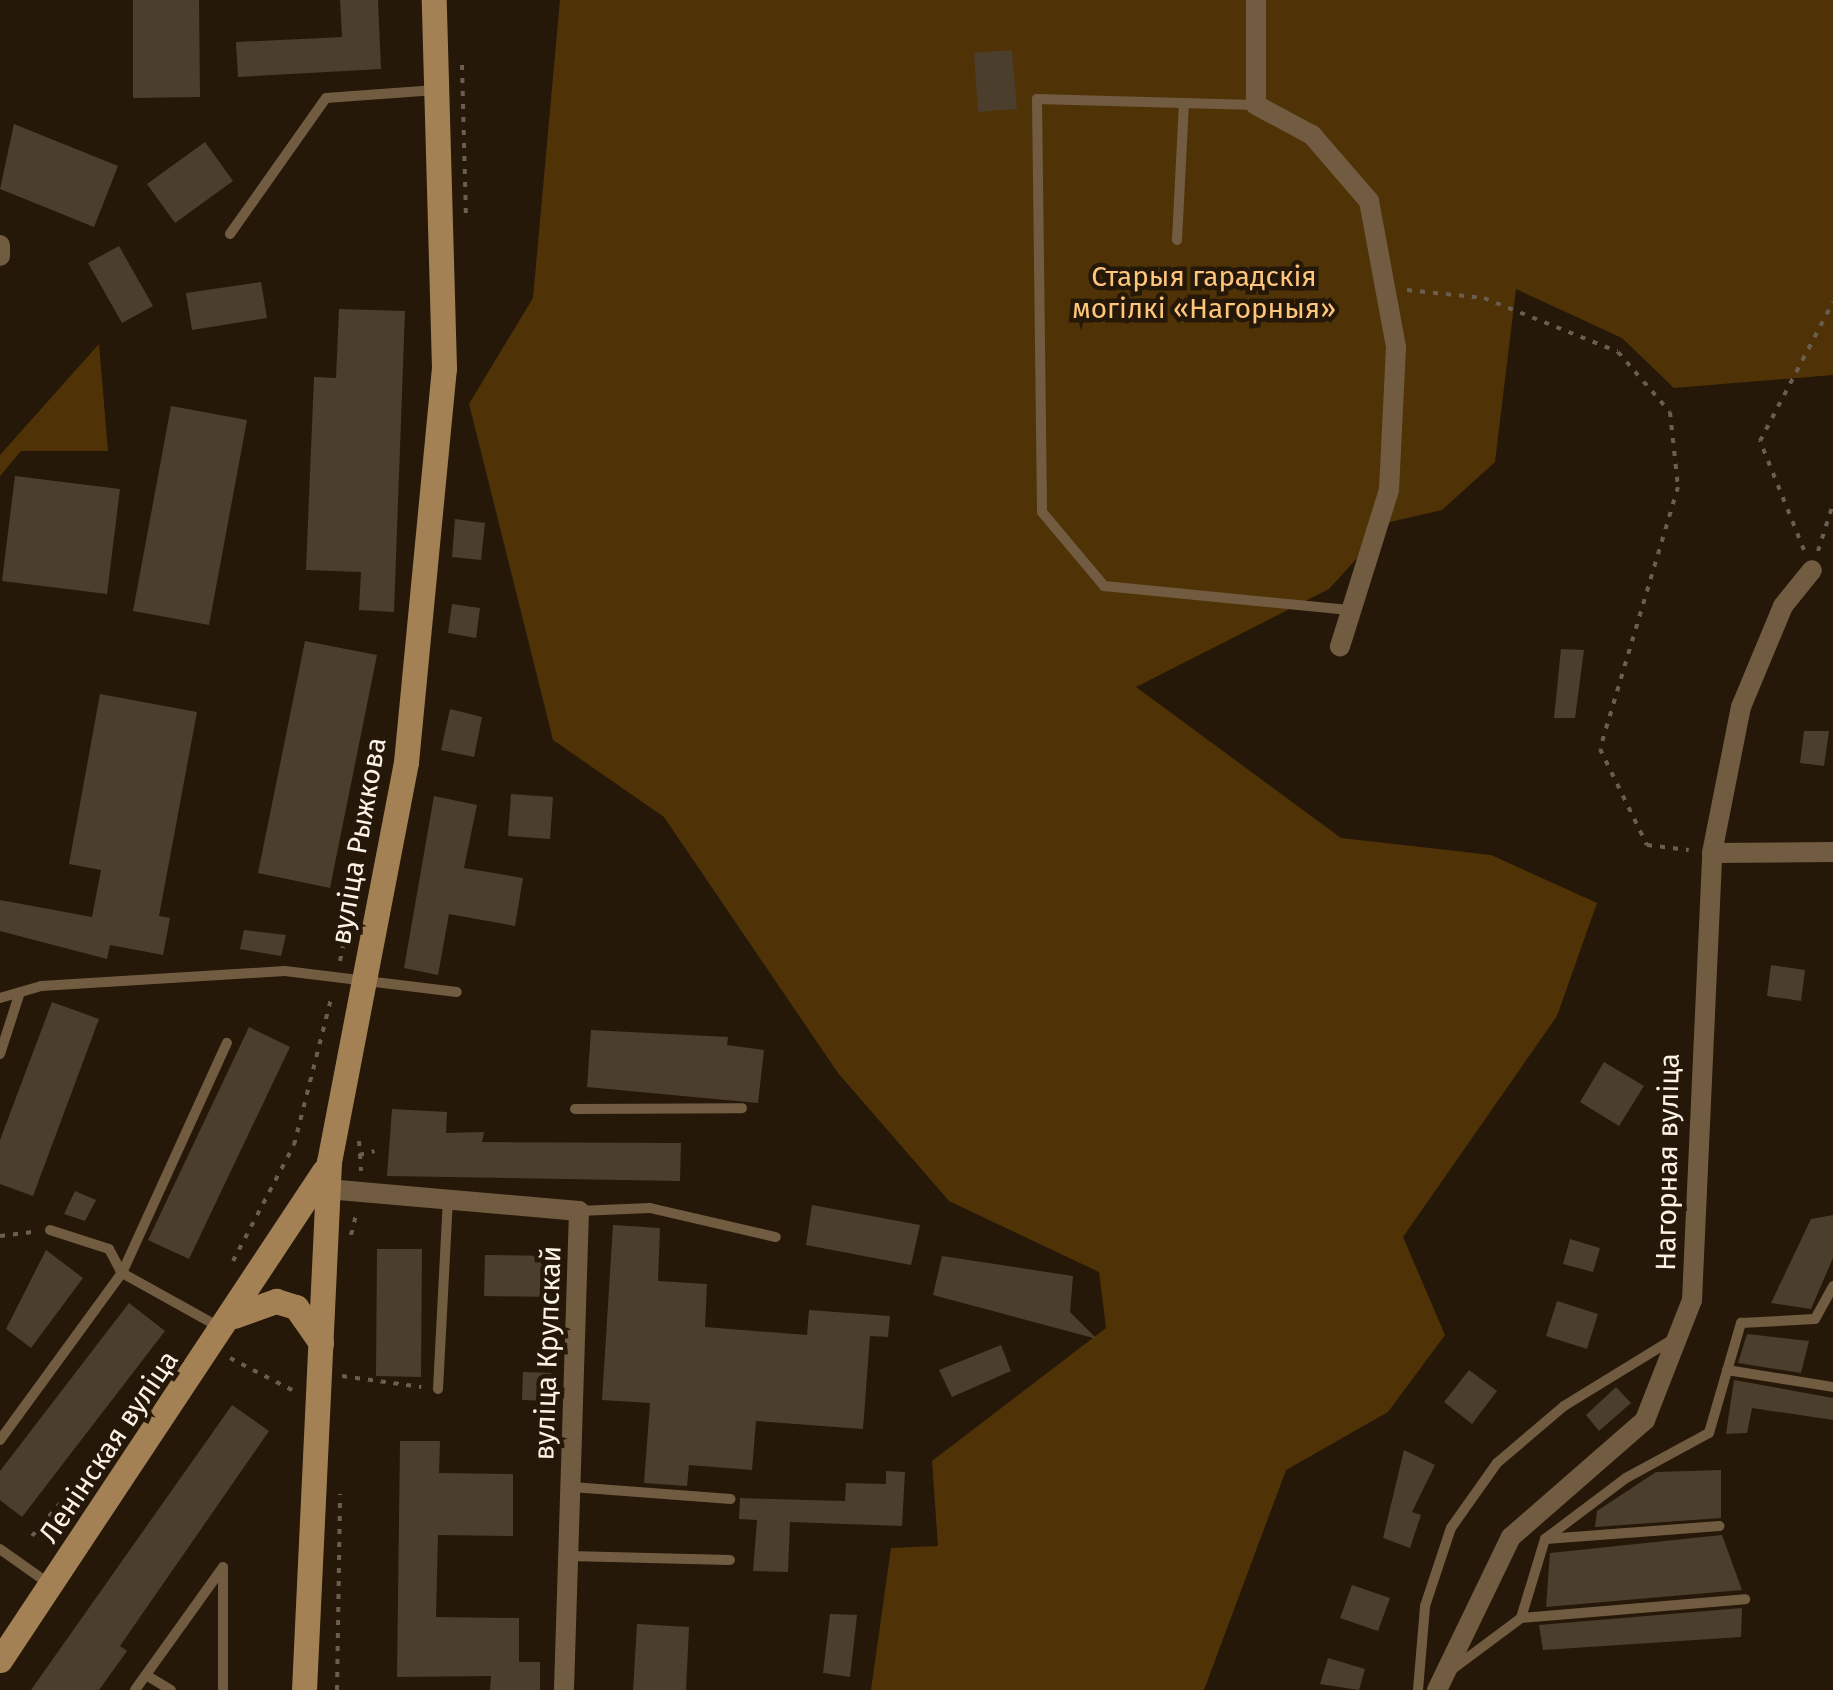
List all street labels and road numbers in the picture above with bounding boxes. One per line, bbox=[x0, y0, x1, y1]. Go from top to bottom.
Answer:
street label: вуліца Рыжкова bbox=[324, 735, 394, 947]
street label: Нагорная вуліца bbox=[1649, 1053, 1687, 1271]
street label: вуліца Крупскай bbox=[527, 1245, 569, 1461]
street label: Ленінская вуліца bbox=[32, 1344, 186, 1550]

